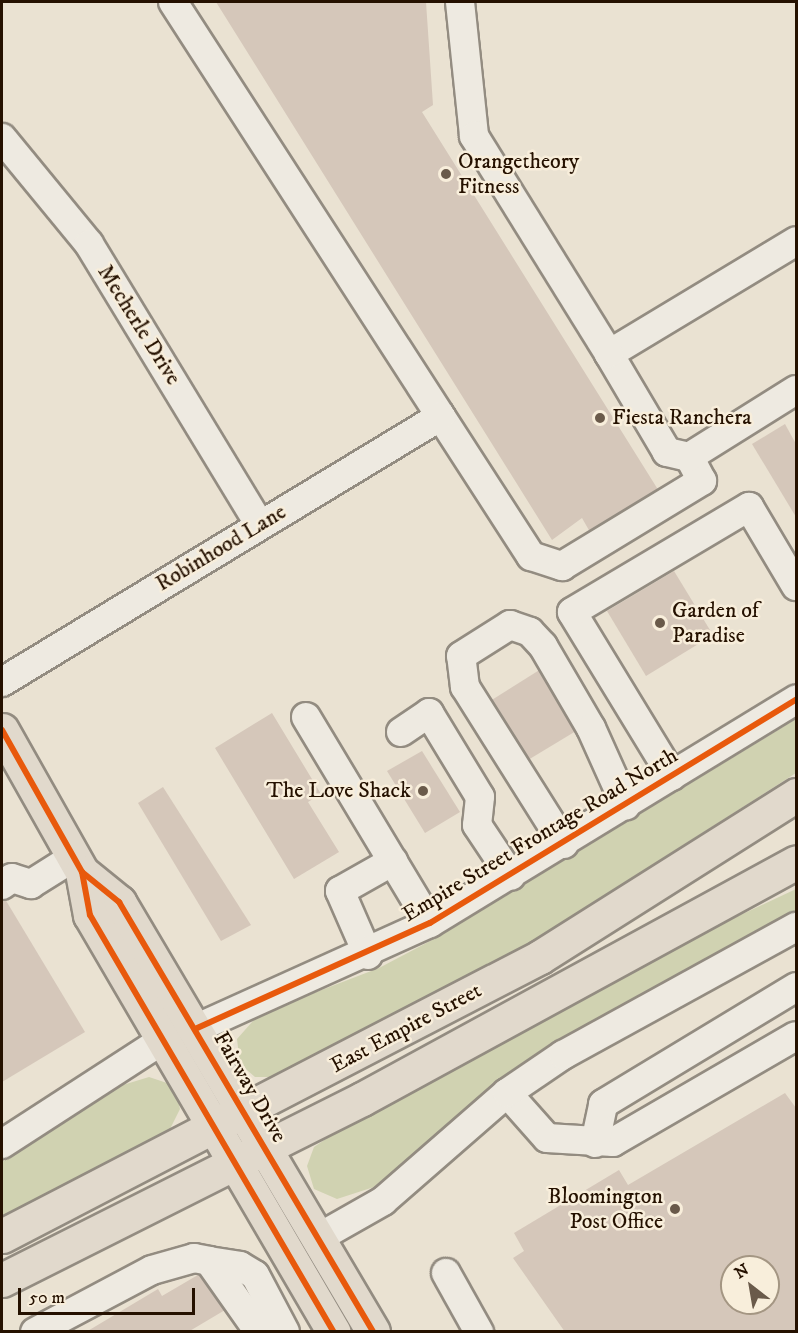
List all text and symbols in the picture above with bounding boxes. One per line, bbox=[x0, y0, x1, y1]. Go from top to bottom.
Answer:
place label: Orangetheory Fitness bbox=[458, 148, 579, 200]
marker: Orangetheory Fitness bbox=[439, 167, 453, 181]
street label: Mecherle Drive bbox=[92, 260, 186, 390]
place label: Fiesta Ranchera bbox=[612, 405, 752, 431]
marker: Fiesta Ranchera bbox=[593, 411, 607, 425]
street label: Robinhood Lane bbox=[151, 499, 291, 597]
place label: Garden of Paradise bbox=[672, 597, 759, 648]
marker: Garden of Paradise bbox=[653, 616, 667, 630]
street label: Empire Street Frontage Road North bbox=[398, 742, 682, 928]
place label: The Love Shack bbox=[266, 778, 411, 804]
marker: The Love Shack bbox=[416, 784, 430, 798]
street label: East Empire Street bbox=[326, 977, 486, 1079]
street label: Fairway Drive bbox=[208, 1027, 292, 1147]
place label: Bloomington Post Office bbox=[548, 1183, 663, 1234]
marker: Bloomington Post Office bbox=[668, 1202, 682, 1216]
north arrow bbox=[720, 1255, 780, 1315]
text: N bbox=[731, 1259, 753, 1283]
scale bar bbox=[21, 1276, 198, 1314]
text: 50 m bbox=[29, 1287, 65, 1309]

